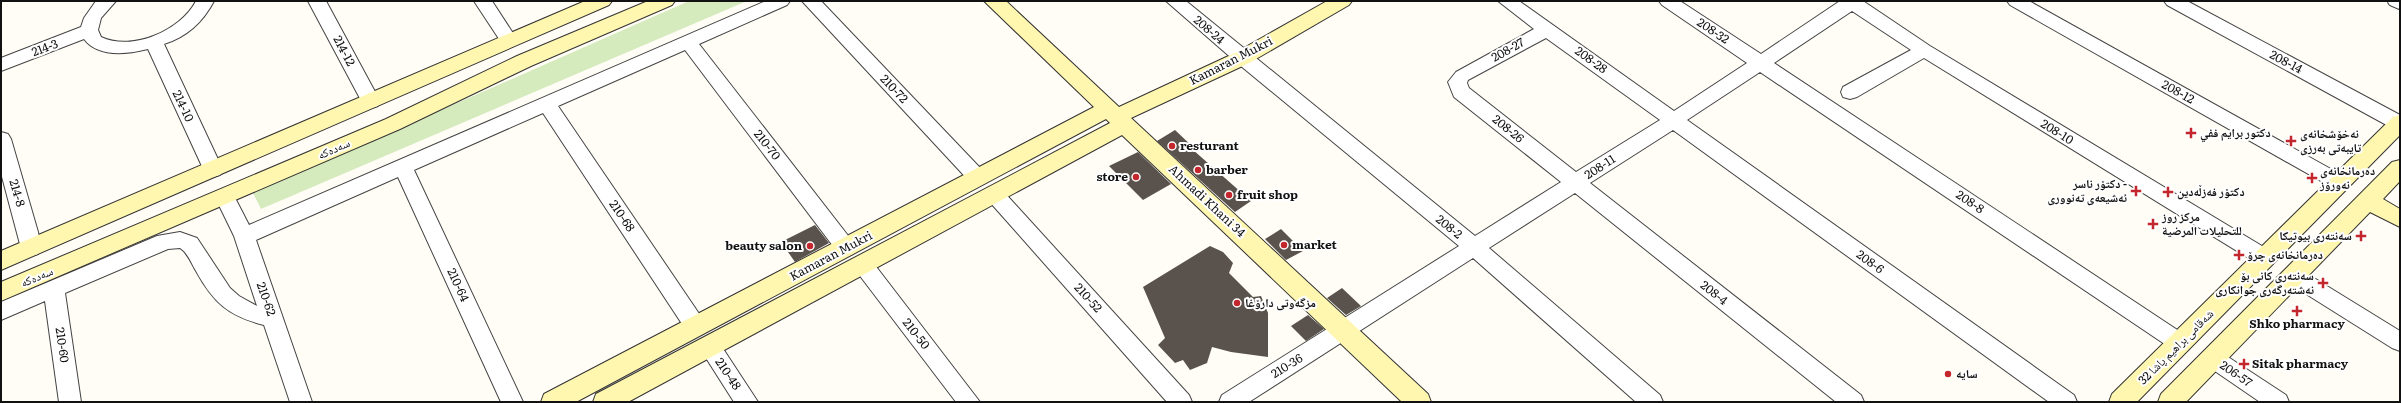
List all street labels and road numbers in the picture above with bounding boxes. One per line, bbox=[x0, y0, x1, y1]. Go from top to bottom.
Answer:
street label: 208-24 bbox=[1190, 11, 1229, 48]
street label: 208-32 bbox=[1694, 13, 1733, 48]
street label: Kamaran Mukri bbox=[1186, 31, 1275, 89]
street label: 214-12 bbox=[329, 32, 360, 69]
street label: 208-27 bbox=[1488, 33, 1527, 66]
street label: 214-3 bbox=[29, 34, 61, 60]
street label: 208-28 bbox=[1572, 41, 1612, 77]
street label: 208-14 bbox=[2267, 45, 2306, 77]
street label: 210-72 bbox=[877, 70, 913, 107]
street label: 208-12 bbox=[2159, 75, 2198, 107]
street label: 214-10 bbox=[169, 87, 199, 124]
street label: 208-26 bbox=[1489, 110, 1529, 147]
street label: 208-10 bbox=[2038, 114, 2077, 148]
street label: 210-70 bbox=[750, 125, 786, 164]
street label: سەدەکە bbox=[315, 133, 353, 163]
street label: 208-11 bbox=[1580, 149, 1619, 183]
street label: Ahmadi Khani 34 bbox=[1165, 160, 1250, 241]
street label: 214-8 bbox=[5, 177, 31, 209]
street label: 208-8 bbox=[1953, 185, 1989, 217]
street label: 210-68 bbox=[606, 196, 640, 235]
street label: 208-2 bbox=[1433, 210, 1467, 242]
street label: Kamaran Mukri bbox=[786, 226, 875, 285]
street label: 208-6 bbox=[1853, 245, 1889, 278]
street label: سەدەکە bbox=[18, 261, 56, 291]
street label: 210-64 bbox=[443, 265, 475, 305]
street label: 208-4 bbox=[1697, 276, 1732, 309]
street label: 210-62 bbox=[253, 279, 281, 318]
street label: 210-52 bbox=[1071, 279, 1107, 316]
street label: شەقامی براهیم پاشا 32 bbox=[2133, 304, 2217, 388]
street label: 210-50 bbox=[899, 314, 935, 353]
street label: 210-60 bbox=[52, 326, 74, 364]
street label: 210-36 bbox=[1267, 348, 1306, 382]
street label: 210-48 bbox=[711, 354, 746, 393]
street label: 206-57 bbox=[2217, 356, 2256, 391]

